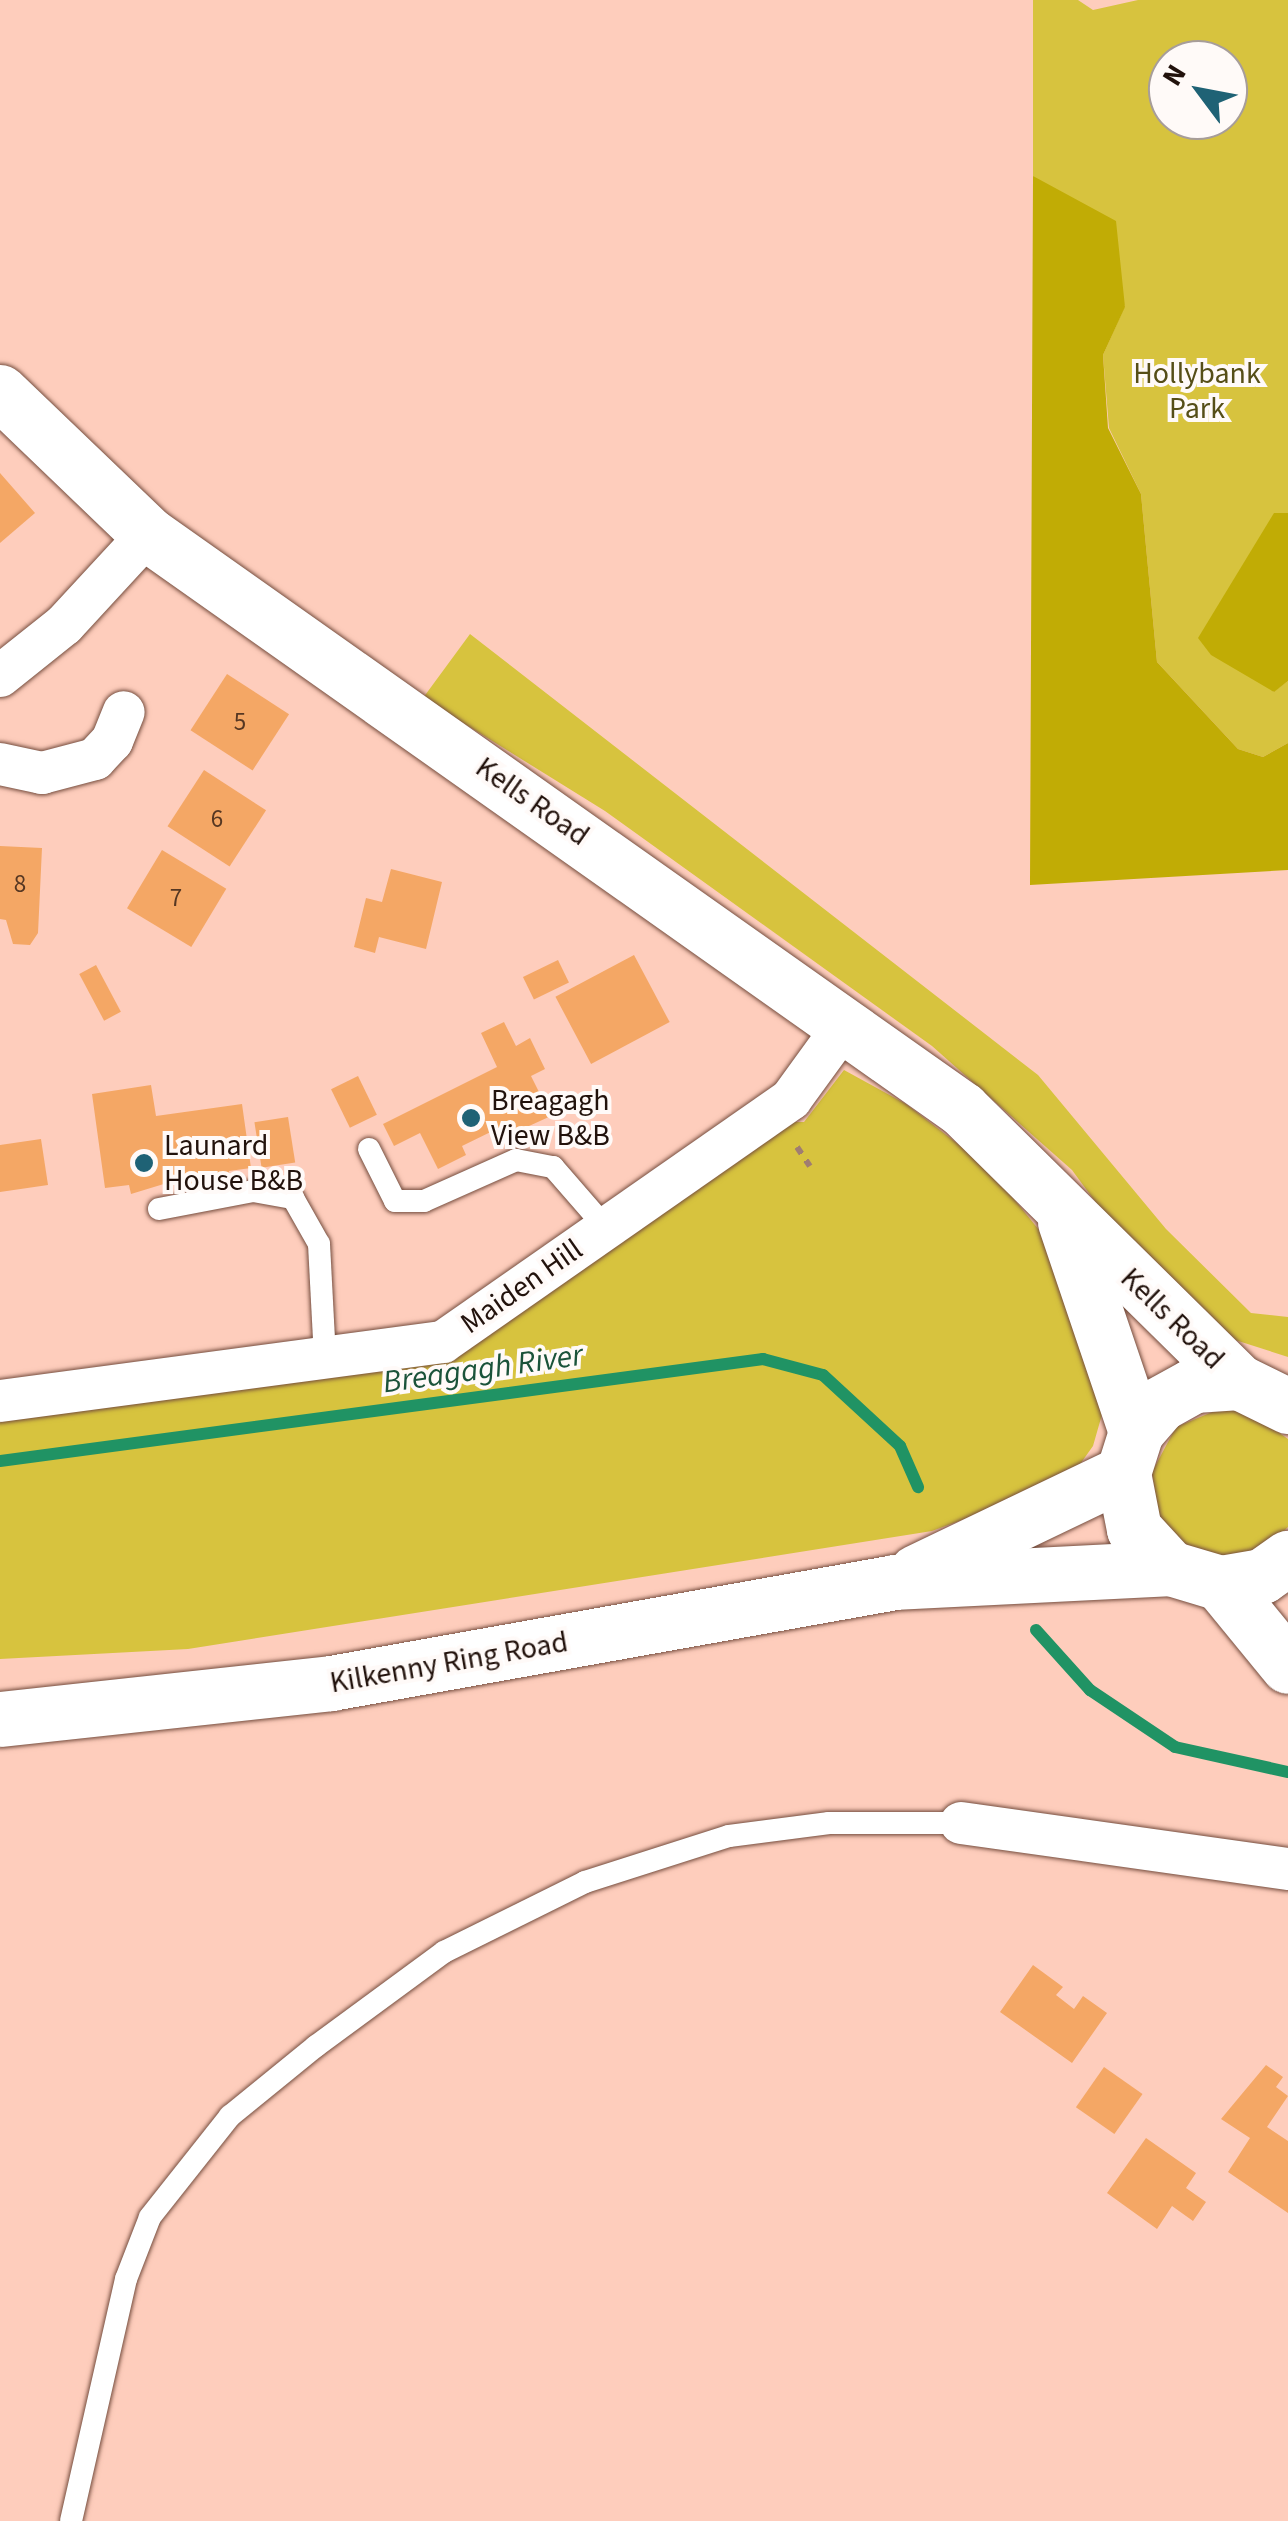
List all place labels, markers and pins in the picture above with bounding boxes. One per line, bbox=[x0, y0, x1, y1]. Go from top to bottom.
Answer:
place label: Breagagh View B&B bbox=[491, 1083, 610, 1154]
marker: Breagagh View B&B bbox=[460, 1107, 482, 1129]
place label: Launard House B&B bbox=[164, 1128, 303, 1198]
marker: Launard House B&B bbox=[133, 1152, 155, 1174]

